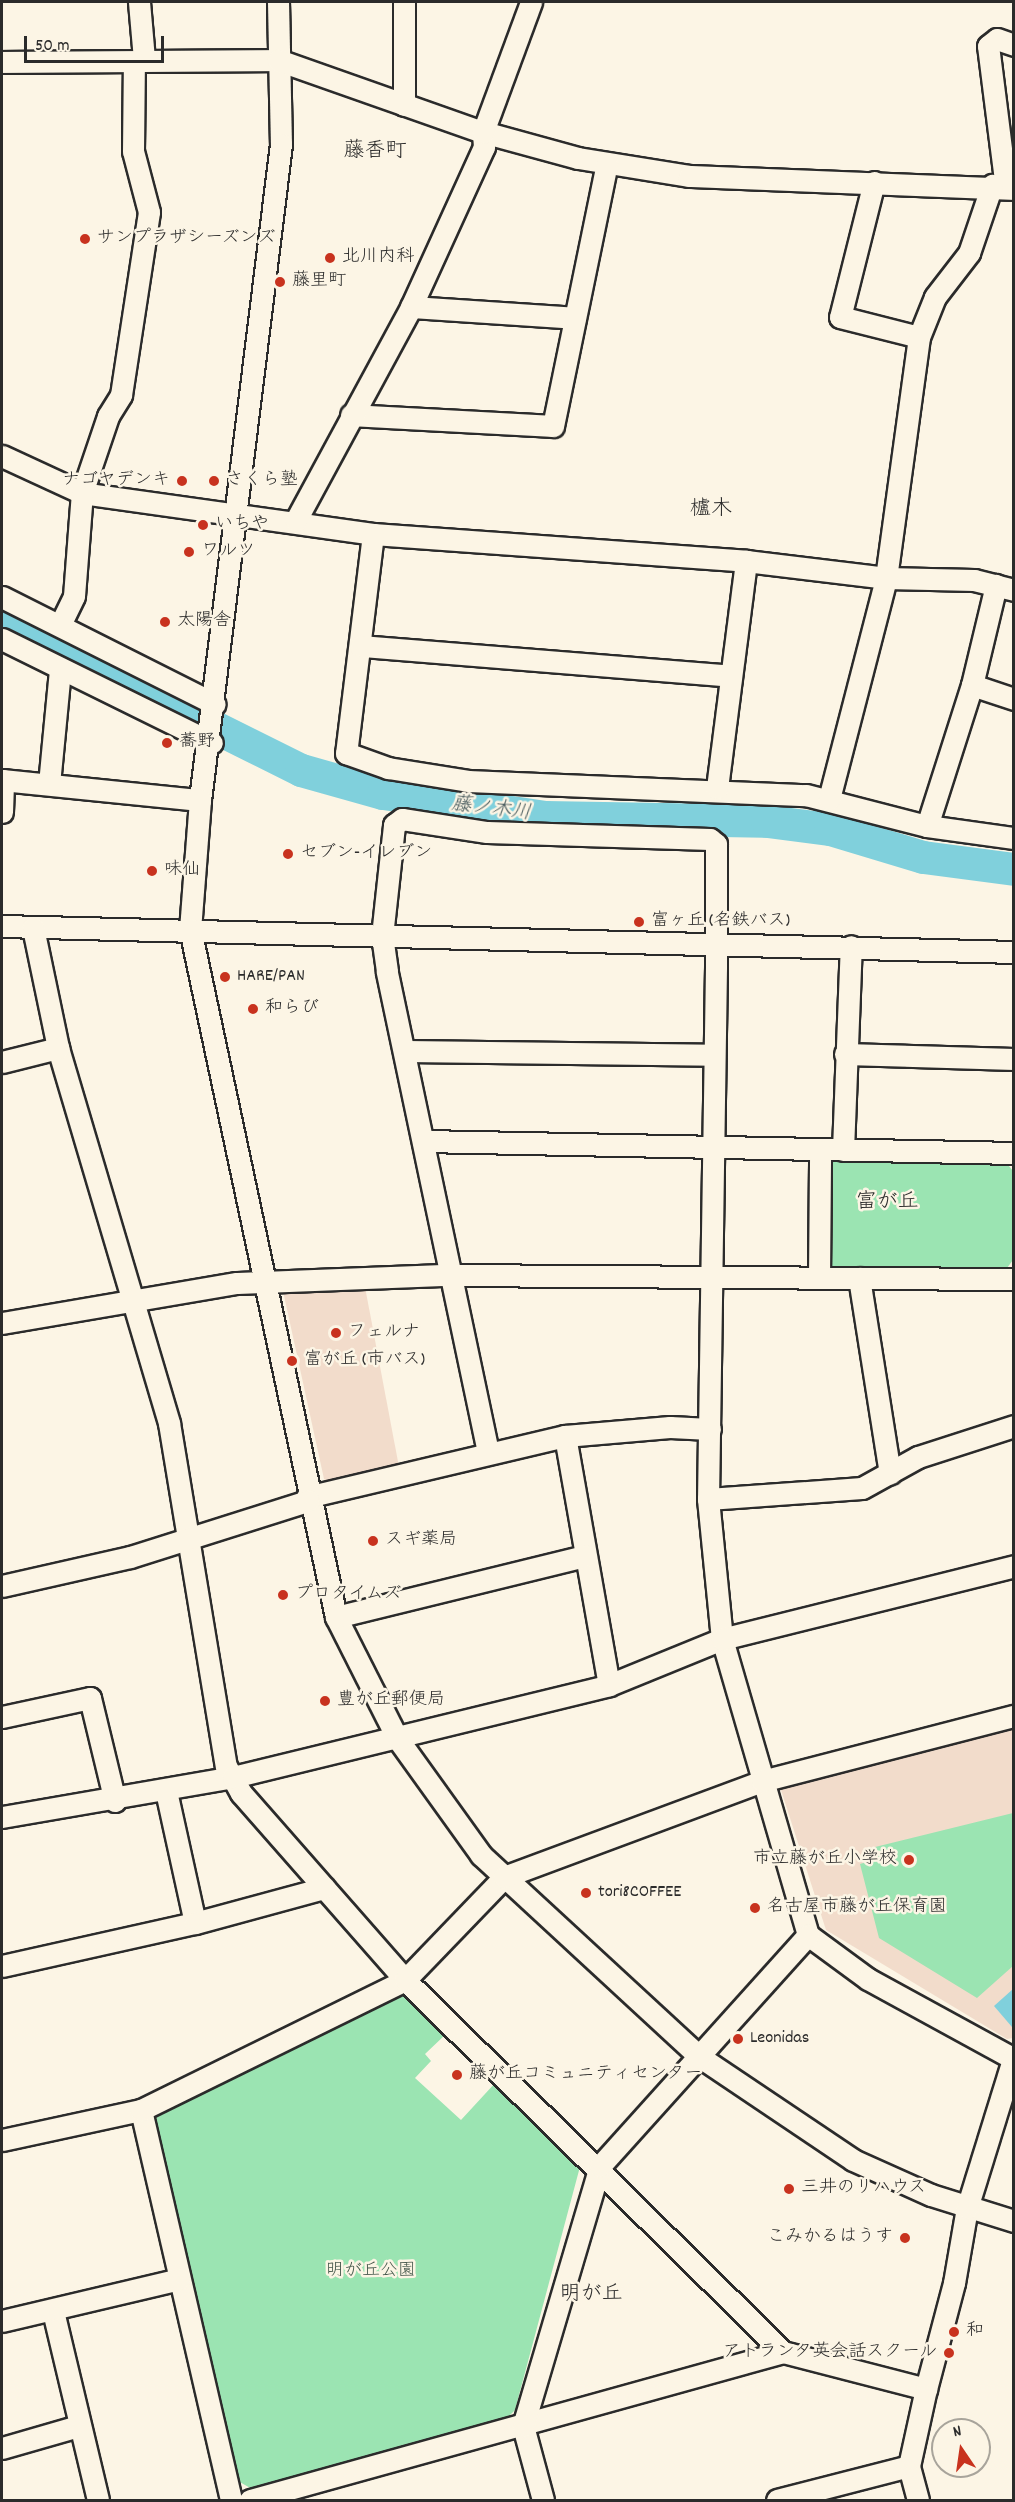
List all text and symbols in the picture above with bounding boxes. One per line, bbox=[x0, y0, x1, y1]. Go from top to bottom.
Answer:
scale bar bbox=[27, 24, 166, 62]
text: 50 m bbox=[35, 34, 70, 59]
district label: 藤香町 bbox=[344, 139, 406, 165]
place label: サンプラザシーズンズ bbox=[97, 228, 277, 250]
marker: サンプラザシーズンズ bbox=[78, 232, 92, 246]
place label: 北川内科 bbox=[342, 247, 414, 269]
marker: 北川内科 bbox=[323, 251, 337, 265]
place label: 藤里町 bbox=[292, 271, 346, 293]
marker: 藤里町 bbox=[273, 275, 287, 289]
place label: ナゴヤデンキ bbox=[62, 470, 170, 492]
place label: さくら塾 bbox=[226, 470, 298, 492]
marker: ナゴヤデンキ bbox=[175, 474, 189, 488]
marker: さくら塾 bbox=[207, 474, 221, 488]
district label: 櫨木 bbox=[690, 497, 732, 523]
place label: いちや bbox=[215, 514, 269, 536]
marker: いちや bbox=[196, 518, 210, 532]
place label: ワルツ bbox=[201, 541, 255, 563]
marker: ワルツ bbox=[182, 545, 196, 559]
place label: 太陽舎 bbox=[177, 611, 231, 633]
marker: 太陽舎 bbox=[158, 615, 172, 629]
place label: 蕎野 bbox=[179, 732, 215, 754]
marker: 蕎野 bbox=[160, 736, 174, 750]
water label: 藤ノ木川 bbox=[450, 793, 532, 827]
place label: セブン-イレブン bbox=[300, 843, 432, 865]
marker: セブン-イレブン bbox=[281, 847, 295, 861]
place label: 味仙 bbox=[164, 860, 200, 882]
marker: 味仙 bbox=[145, 864, 159, 878]
place label: 富ヶ丘 (名鉄バス) bbox=[651, 911, 790, 933]
marker: 富ヶ丘 (名鉄バス) bbox=[632, 915, 646, 929]
place label: HARE/PAN bbox=[237, 966, 305, 988]
marker: HARE/PAN bbox=[218, 970, 232, 984]
place label: 和らび bbox=[265, 998, 319, 1020]
marker: 和らび bbox=[246, 1002, 260, 1016]
district label: 富が丘 bbox=[856, 1190, 918, 1216]
place label: フェルナ bbox=[348, 1322, 420, 1344]
marker: フェルナ bbox=[329, 1326, 343, 1340]
place label: 富が丘 (市バス) bbox=[304, 1350, 425, 1372]
marker: 富が丘 (市バス) bbox=[285, 1354, 299, 1368]
place label: スギ薬局 bbox=[385, 1530, 457, 1552]
marker: スギ薬局 bbox=[366, 1534, 380, 1548]
place label: プロタイムズ bbox=[295, 1584, 403, 1606]
marker: プロタイムズ bbox=[276, 1588, 290, 1602]
place label: 豊が丘郵便局 bbox=[337, 1690, 445, 1712]
marker: 豊が丘郵便局 bbox=[318, 1694, 332, 1708]
place label: 市立藤が丘小学校 bbox=[753, 1849, 897, 1871]
marker: 市立藤が丘小学校 bbox=[902, 1853, 916, 1867]
place label: tori8COFFEE bbox=[598, 1882, 681, 1904]
marker: tori8COFFEE bbox=[579, 1886, 593, 1900]
place label: 名古屋市藤が丘保育園 bbox=[767, 1897, 947, 1919]
marker: 名古屋市藤が丘保育園 bbox=[748, 1901, 762, 1915]
place label: Leonidas bbox=[750, 2028, 809, 2050]
marker: Leonidas bbox=[731, 2032, 745, 2046]
place label: 藤が丘コミュニティセンター bbox=[469, 2064, 703, 2086]
marker: 藤が丘コミュニティセンター bbox=[450, 2068, 464, 2082]
place label: 三井のリハウス bbox=[801, 2178, 927, 2200]
marker: 三井のリハウス bbox=[782, 2182, 796, 2196]
place label: こみかるはうす bbox=[767, 2227, 893, 2249]
marker: こみかるはうす bbox=[898, 2231, 912, 2245]
park label: 明が丘公園 bbox=[326, 2261, 416, 2283]
district label: 明が丘 bbox=[560, 2282, 622, 2308]
place label: 和 bbox=[966, 2321, 984, 2343]
marker: 和 bbox=[947, 2325, 961, 2339]
place label: アトランタ英会話スクール bbox=[721, 2342, 937, 2364]
marker: アトランタ英会話スクール bbox=[942, 2346, 956, 2360]
north arrow bbox=[931, 2418, 991, 2478]
text: N bbox=[951, 2420, 964, 2444]

